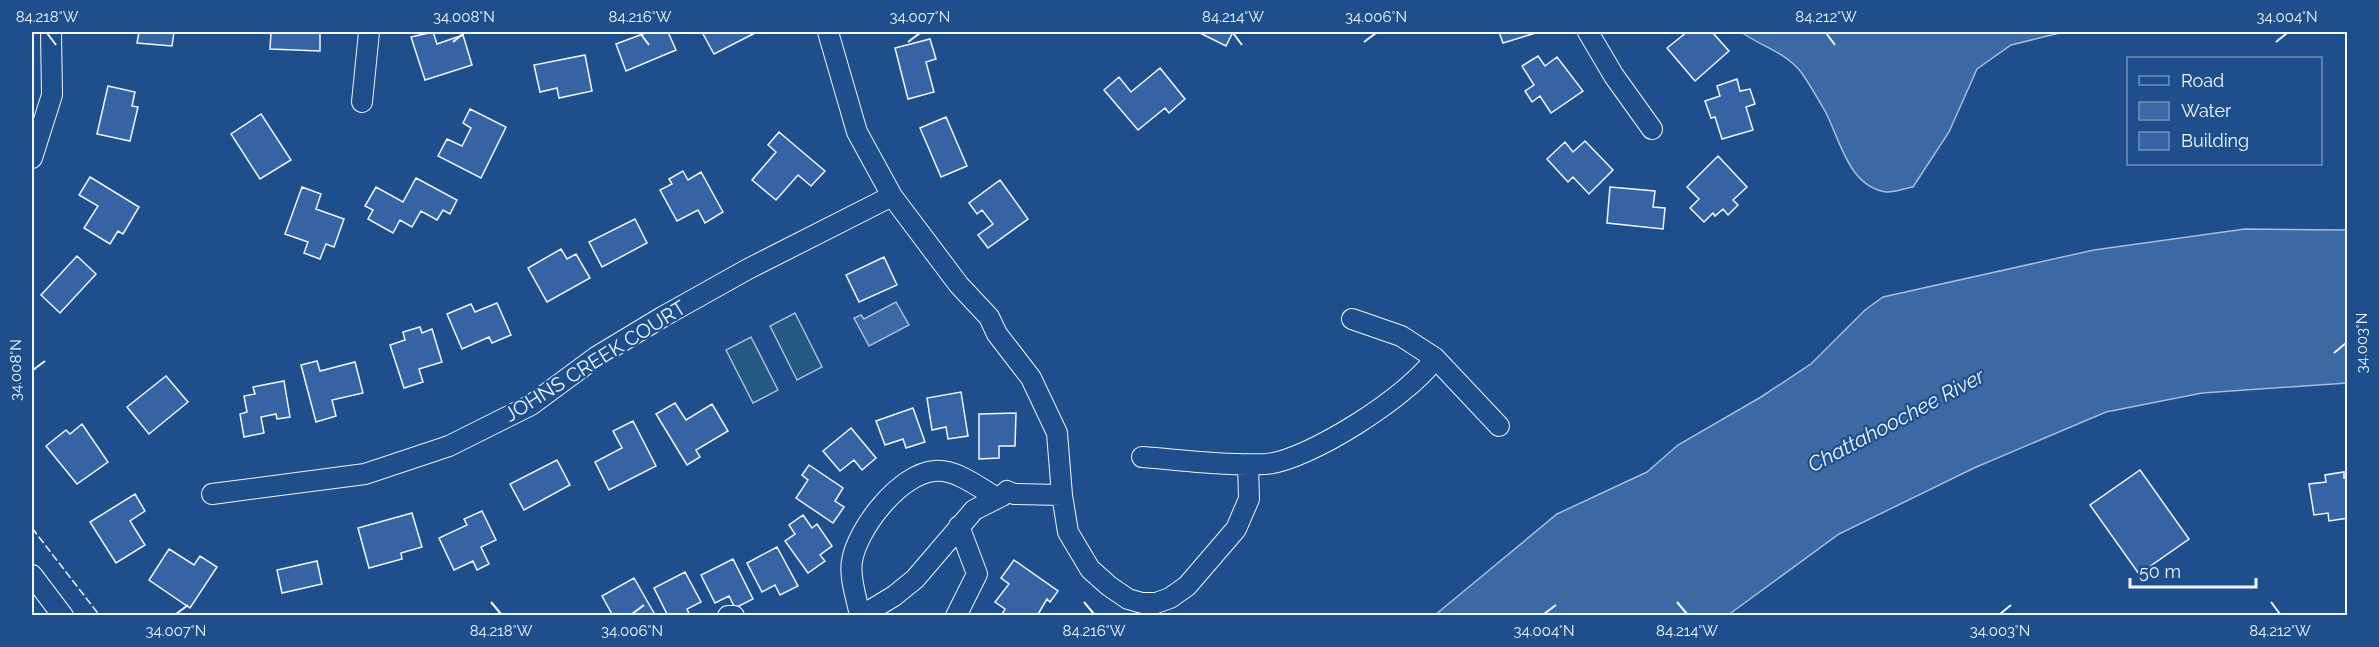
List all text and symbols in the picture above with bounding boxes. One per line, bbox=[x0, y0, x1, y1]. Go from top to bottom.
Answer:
text: 84.218°W bbox=[16, 8, 79, 26]
text: 34.008°N bbox=[433, 8, 495, 26]
text: 84.216°W bbox=[609, 8, 672, 26]
text: 34.007°N bbox=[890, 8, 950, 26]
text: 84.214°W bbox=[1202, 8, 1264, 26]
text: 34.006°N bbox=[1345, 8, 1407, 26]
text: 84.212°W bbox=[1795, 8, 1857, 26]
text: 34.004°N bbox=[2257, 8, 2317, 26]
legend bbox=[2127, 57, 2322, 165]
text: Road bbox=[2181, 70, 2224, 91]
text: Water bbox=[2181, 100, 2232, 121]
text: Building bbox=[2181, 130, 2249, 151]
street label: JOHNS CREEK COURT bbox=[500, 295, 690, 427]
text: 34.003°N bbox=[2353, 313, 2371, 373]
text: 34.008°N bbox=[7, 339, 25, 401]
water label: Chattahoochee River bbox=[1803, 363, 1989, 477]
scale bar bbox=[2130, 551, 2256, 589]
text: 50 m bbox=[2139, 561, 2181, 582]
text: 34.007°N bbox=[146, 622, 206, 640]
text: 84.218°W bbox=[470, 622, 533, 640]
text: 34.006°N bbox=[601, 622, 663, 640]
text: 84.216°W bbox=[1063, 622, 1126, 640]
text: 34.004°N bbox=[1514, 622, 1574, 640]
text: 84.214°W bbox=[1656, 622, 1718, 640]
text: 34.003°N bbox=[1970, 622, 2030, 640]
text: 84.212°W bbox=[2249, 622, 2311, 640]

